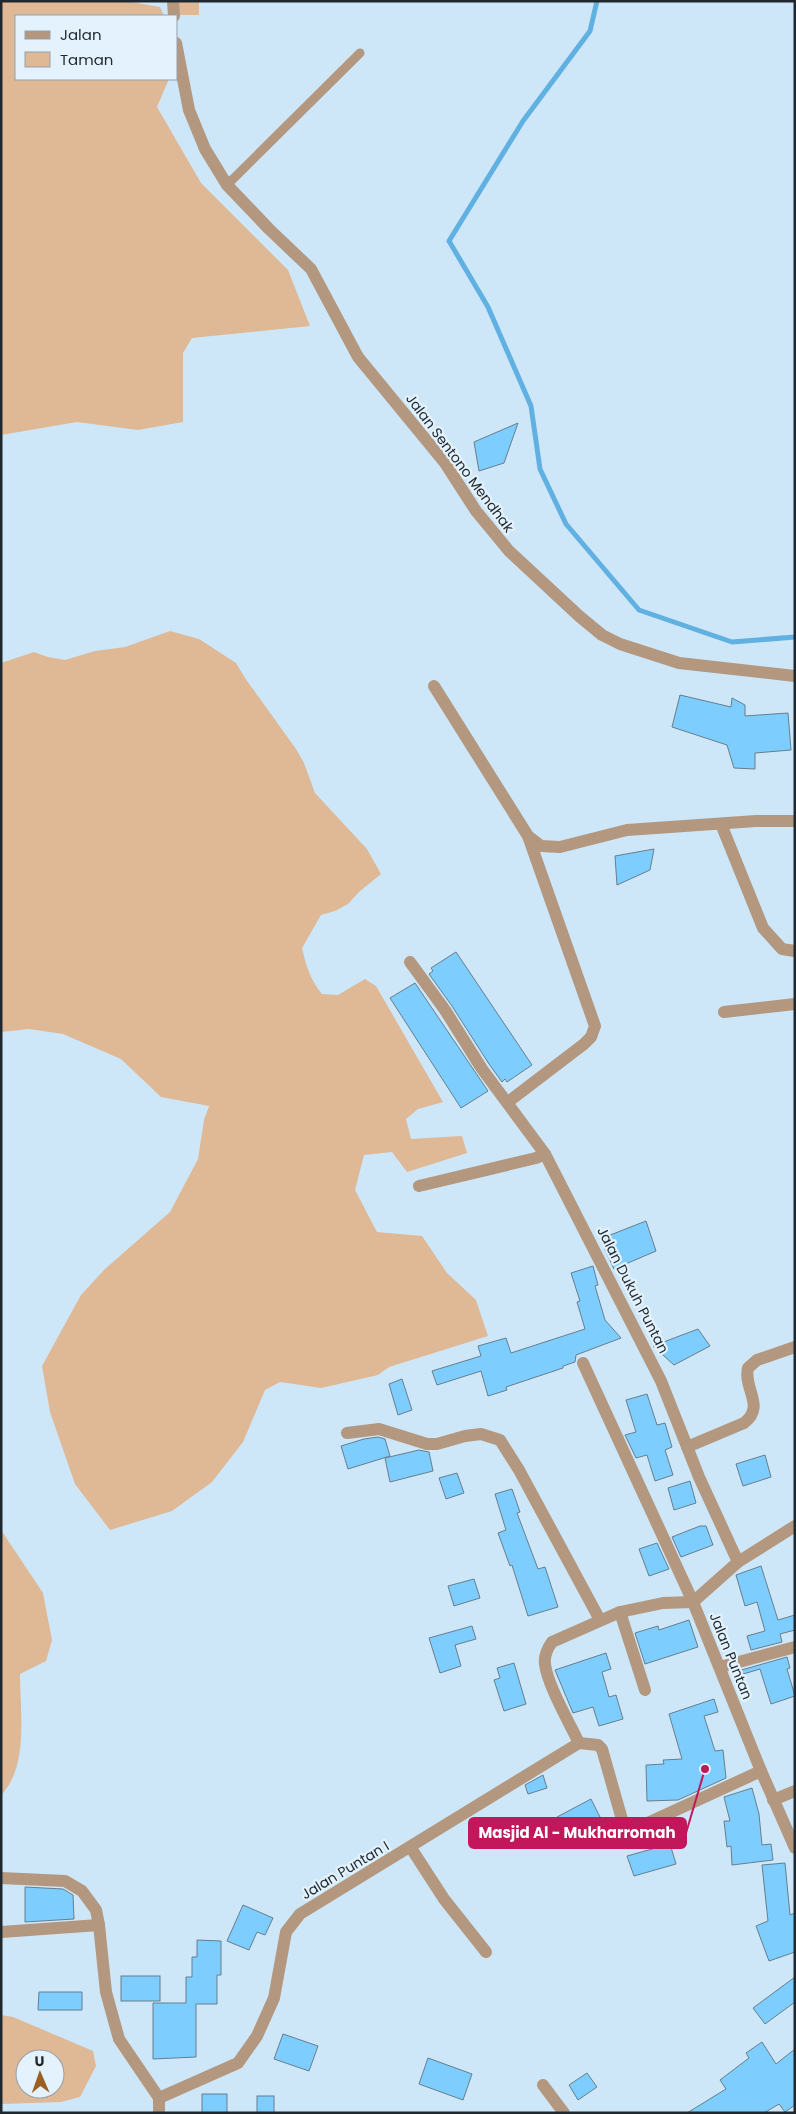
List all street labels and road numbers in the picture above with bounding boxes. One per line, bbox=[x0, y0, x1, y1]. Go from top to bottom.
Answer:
street label: Jalan Sentono Mendhak bbox=[401, 390, 519, 537]
street label: Jalan Dukuh Puntan bbox=[592, 1223, 674, 1357]
street label: Jalan Puntan bbox=[704, 1610, 758, 1702]
street label: Jalan Puntan I bbox=[297, 1836, 393, 1904]

